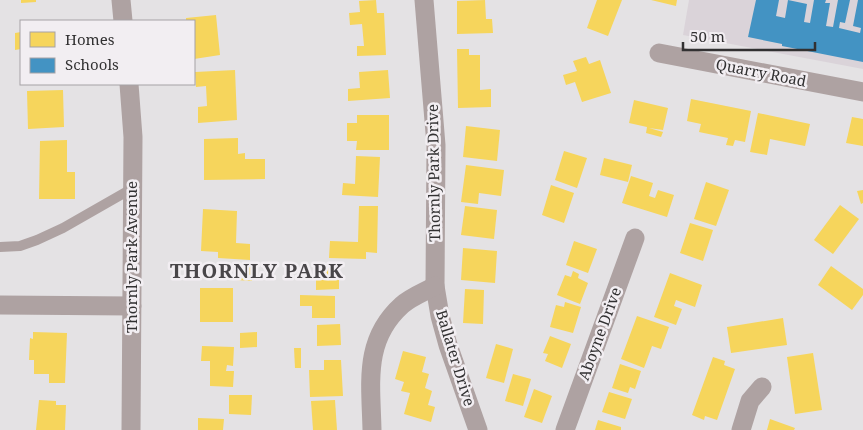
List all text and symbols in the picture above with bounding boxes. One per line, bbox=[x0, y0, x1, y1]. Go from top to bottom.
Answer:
legend bbox=[20, 20, 195, 85]
scale bar bbox=[683, 20, 816, 52]
text: 50 m bbox=[690, 26, 725, 46]
text: Homes bbox=[65, 29, 115, 49]
street label: Quarry Road bbox=[714, 53, 808, 91]
text: Schools bbox=[65, 54, 119, 74]
street label: Thornly Park Drive bbox=[422, 104, 444, 242]
street label: Thornly Park Avenue bbox=[121, 181, 141, 333]
district label: THORNLY PARK bbox=[170, 257, 344, 284]
street label: Aboyne Drive bbox=[573, 284, 625, 383]
street label: Ballater Drive bbox=[432, 307, 480, 408]

